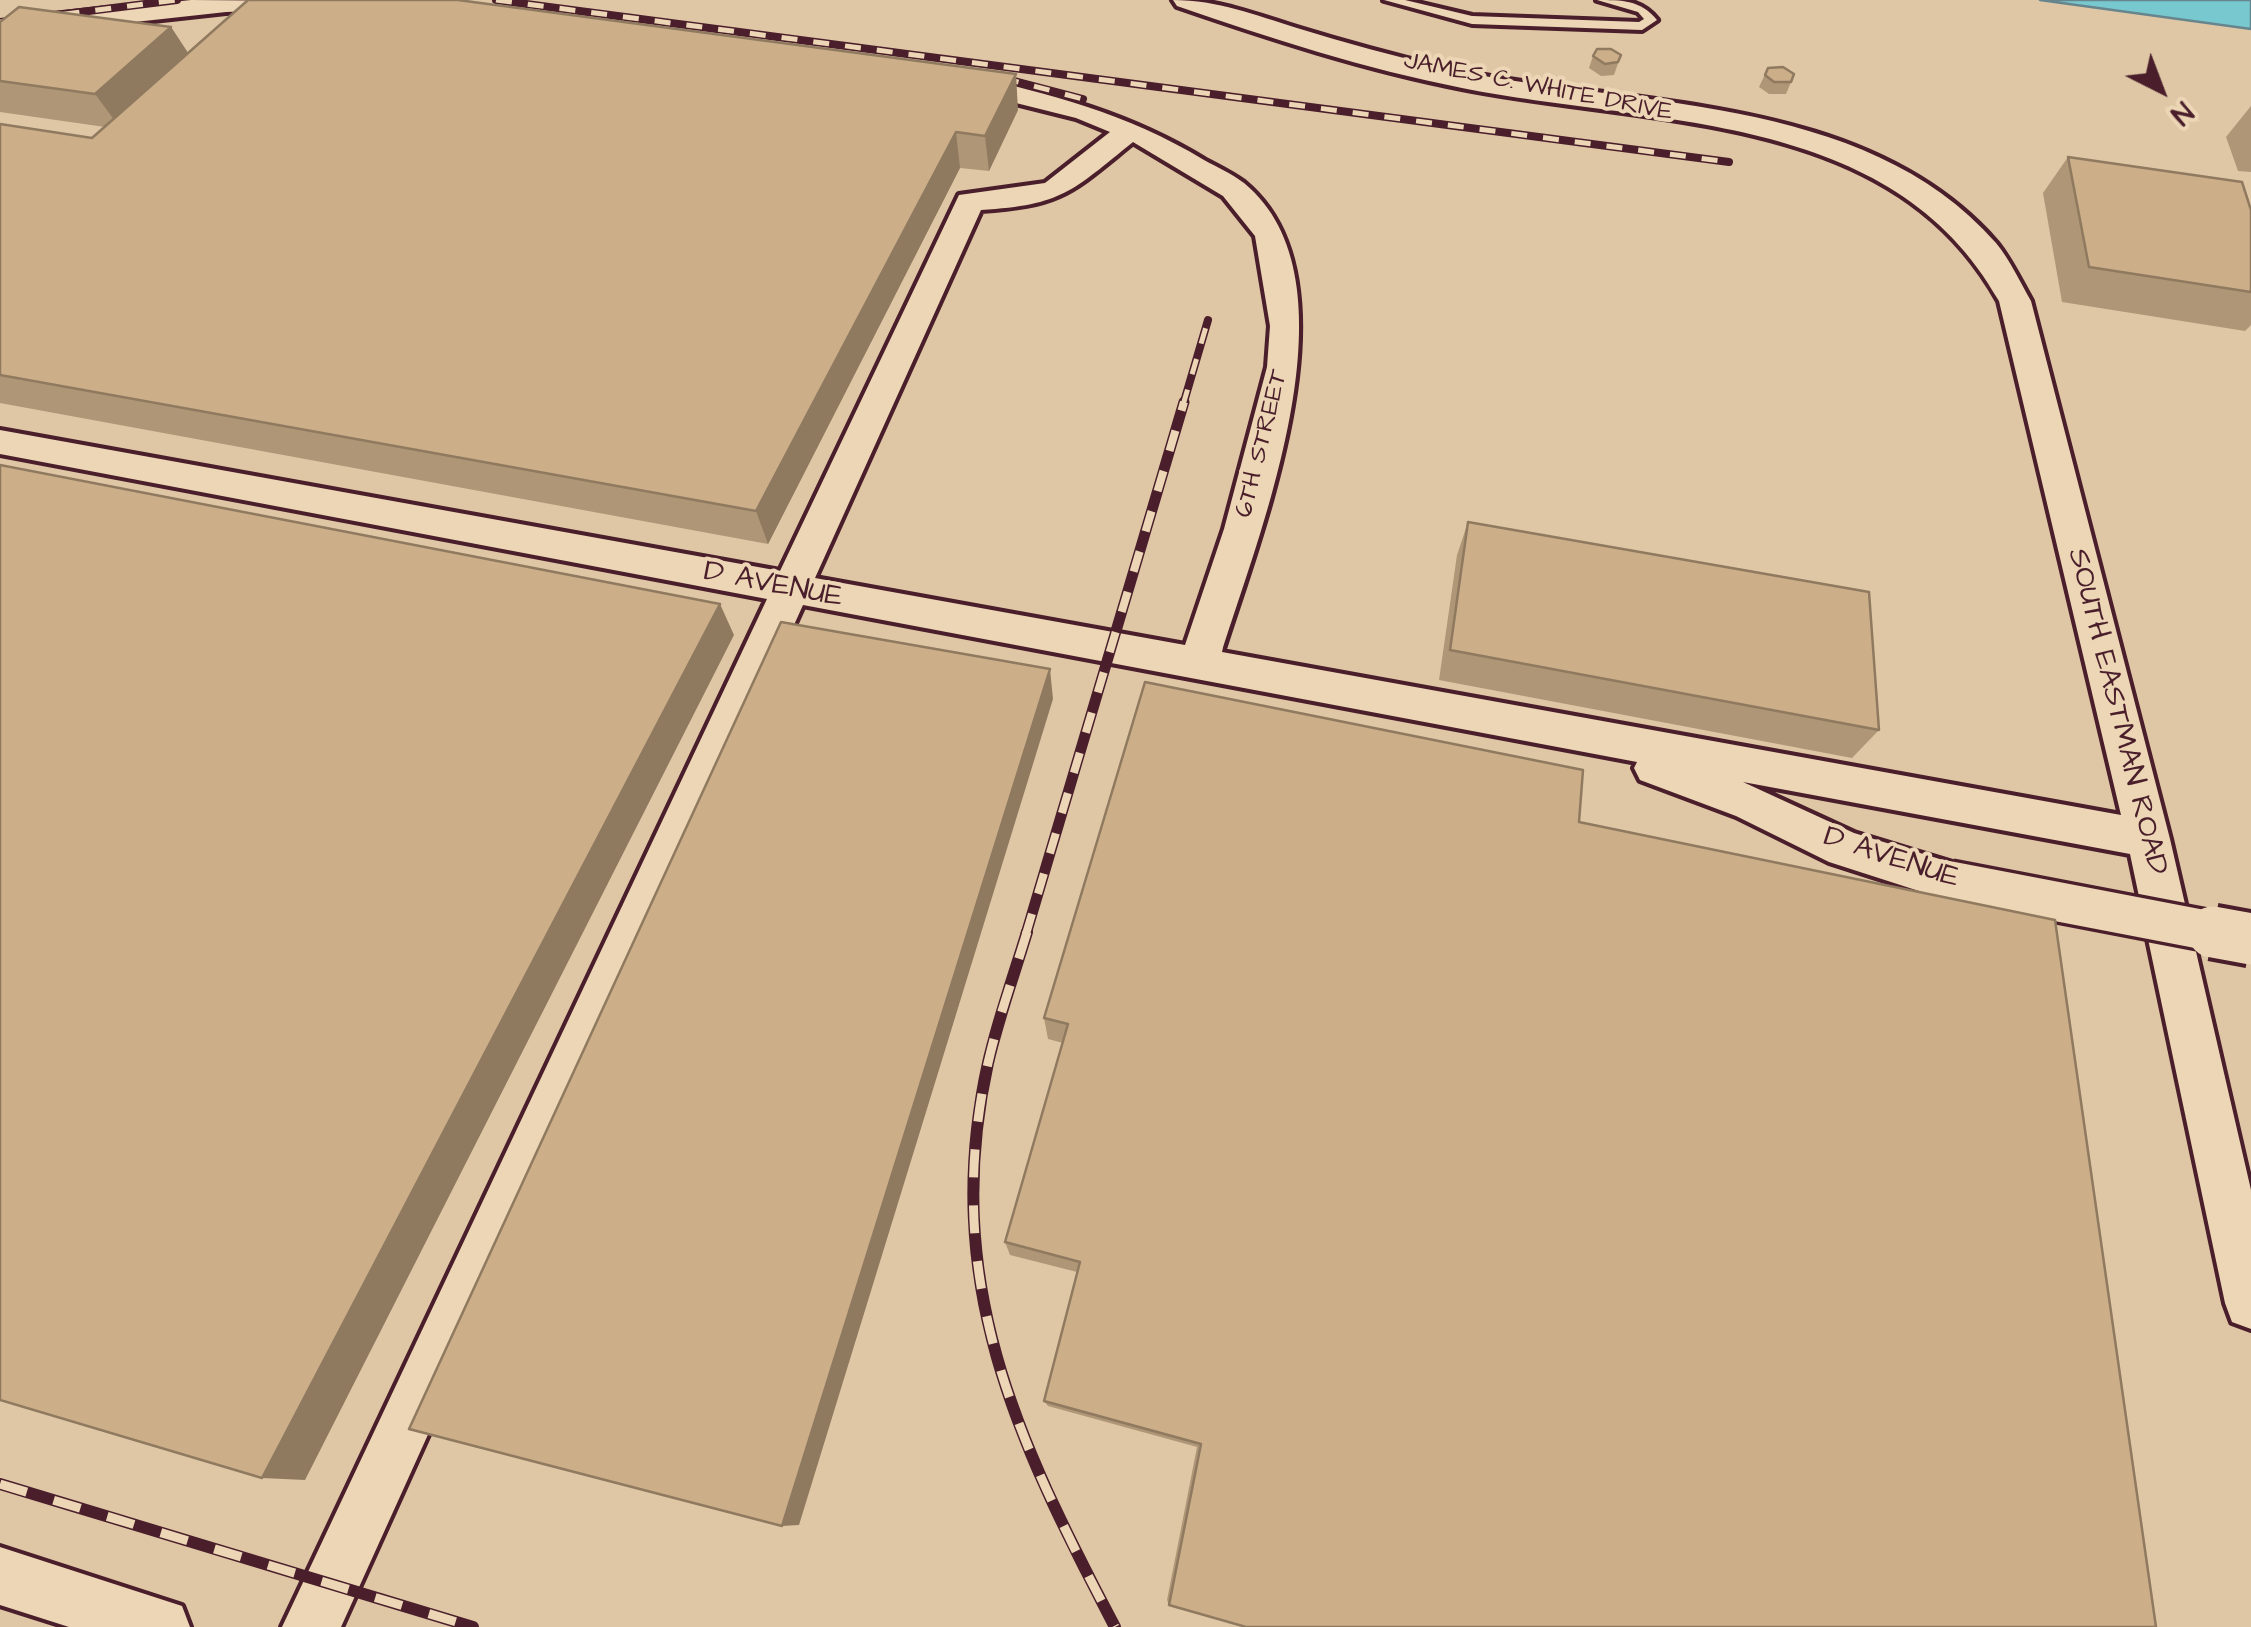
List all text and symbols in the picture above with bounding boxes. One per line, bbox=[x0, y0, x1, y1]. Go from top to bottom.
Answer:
north arrow bbox=[2111, 40, 2211, 140]
street label: JAMES C. WHITE DRIVE bbox=[1401, 47, 1675, 129]
text: N bbox=[2162, 92, 2201, 133]
street label: 6TH STREET bbox=[1230, 367, 1296, 521]
street label: SOUTH EASTMAN ROAD bbox=[2058, 545, 2174, 879]
street label: D AVENUE bbox=[701, 555, 845, 617]
street label: D AVENUE bbox=[1819, 820, 1963, 898]

